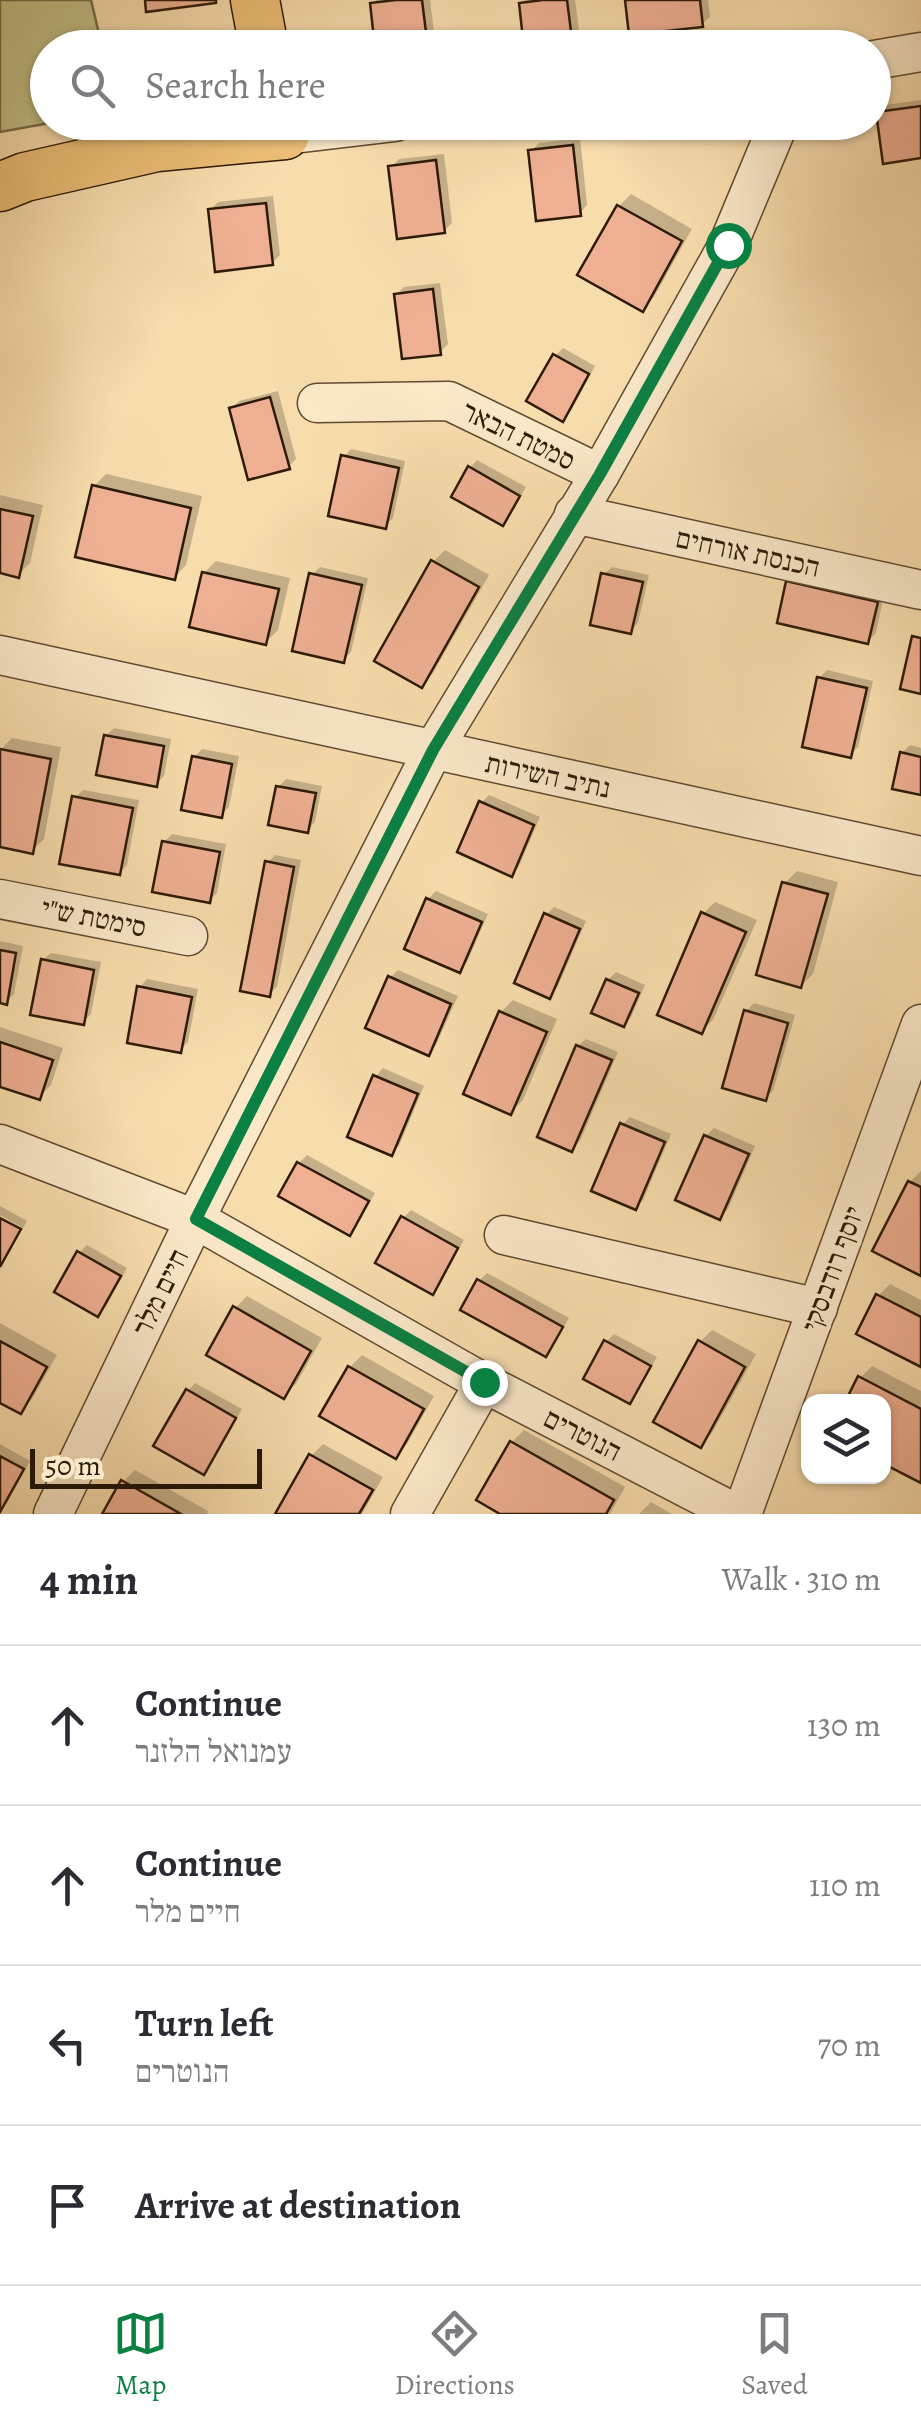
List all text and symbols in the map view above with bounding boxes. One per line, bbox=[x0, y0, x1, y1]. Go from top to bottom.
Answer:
search box bbox=[30, 30, 891, 140]
icon: search bbox=[65, 58, 120, 113]
text: Search here bbox=[145, 59, 326, 111]
route start bbox=[706, 223, 752, 269]
street label: סמטת הבאר bbox=[455, 392, 582, 480]
street label: הכנסת אורחים bbox=[672, 519, 823, 587]
street label: נתיב השירות bbox=[482, 744, 614, 808]
street label: סימטת ש"י bbox=[38, 889, 150, 947]
street label: יוסף רודבסקי bbox=[793, 1201, 873, 1337]
street label: חיים מלר bbox=[124, 1243, 198, 1342]
route end bbox=[462, 1360, 508, 1406]
map controls bbox=[801, 1394, 891, 1484]
button: layers bbox=[801, 1394, 891, 1484]
street label: הנוטרים bbox=[537, 1399, 628, 1471]
scale bar bbox=[30, 1444, 262, 1488]
text: 50 m bbox=[45, 1447, 101, 1485]
text: 4 min bbox=[40, 1551, 138, 1608]
text: Walk · 310 m bbox=[722, 1557, 881, 1601]
text: Continue bbox=[135, 1677, 282, 1729]
icon: ahead bbox=[40, 1698, 95, 1753]
text: 130 m bbox=[807, 1703, 881, 1747]
text: עמנואל הלזנר bbox=[135, 1729, 292, 1773]
text: Continue bbox=[135, 1837, 282, 1889]
icon: ahead bbox=[40, 1858, 95, 1913]
text: 110 m bbox=[809, 1863, 881, 1907]
text: חיים מלר bbox=[135, 1889, 241, 1933]
text: Turn left bbox=[135, 1997, 274, 2049]
icon: left bbox=[40, 2018, 95, 2073]
text: 70 m bbox=[818, 2023, 881, 2067]
text: הנוטרים bbox=[135, 2049, 230, 2093]
icon: arrive bbox=[40, 2178, 95, 2233]
text: Arrive at destination bbox=[135, 2179, 461, 2231]
tab: Map bbox=[113, 2306, 168, 2404]
tab: Directions bbox=[395, 2306, 515, 2404]
tab: Saved bbox=[741, 2306, 808, 2404]

